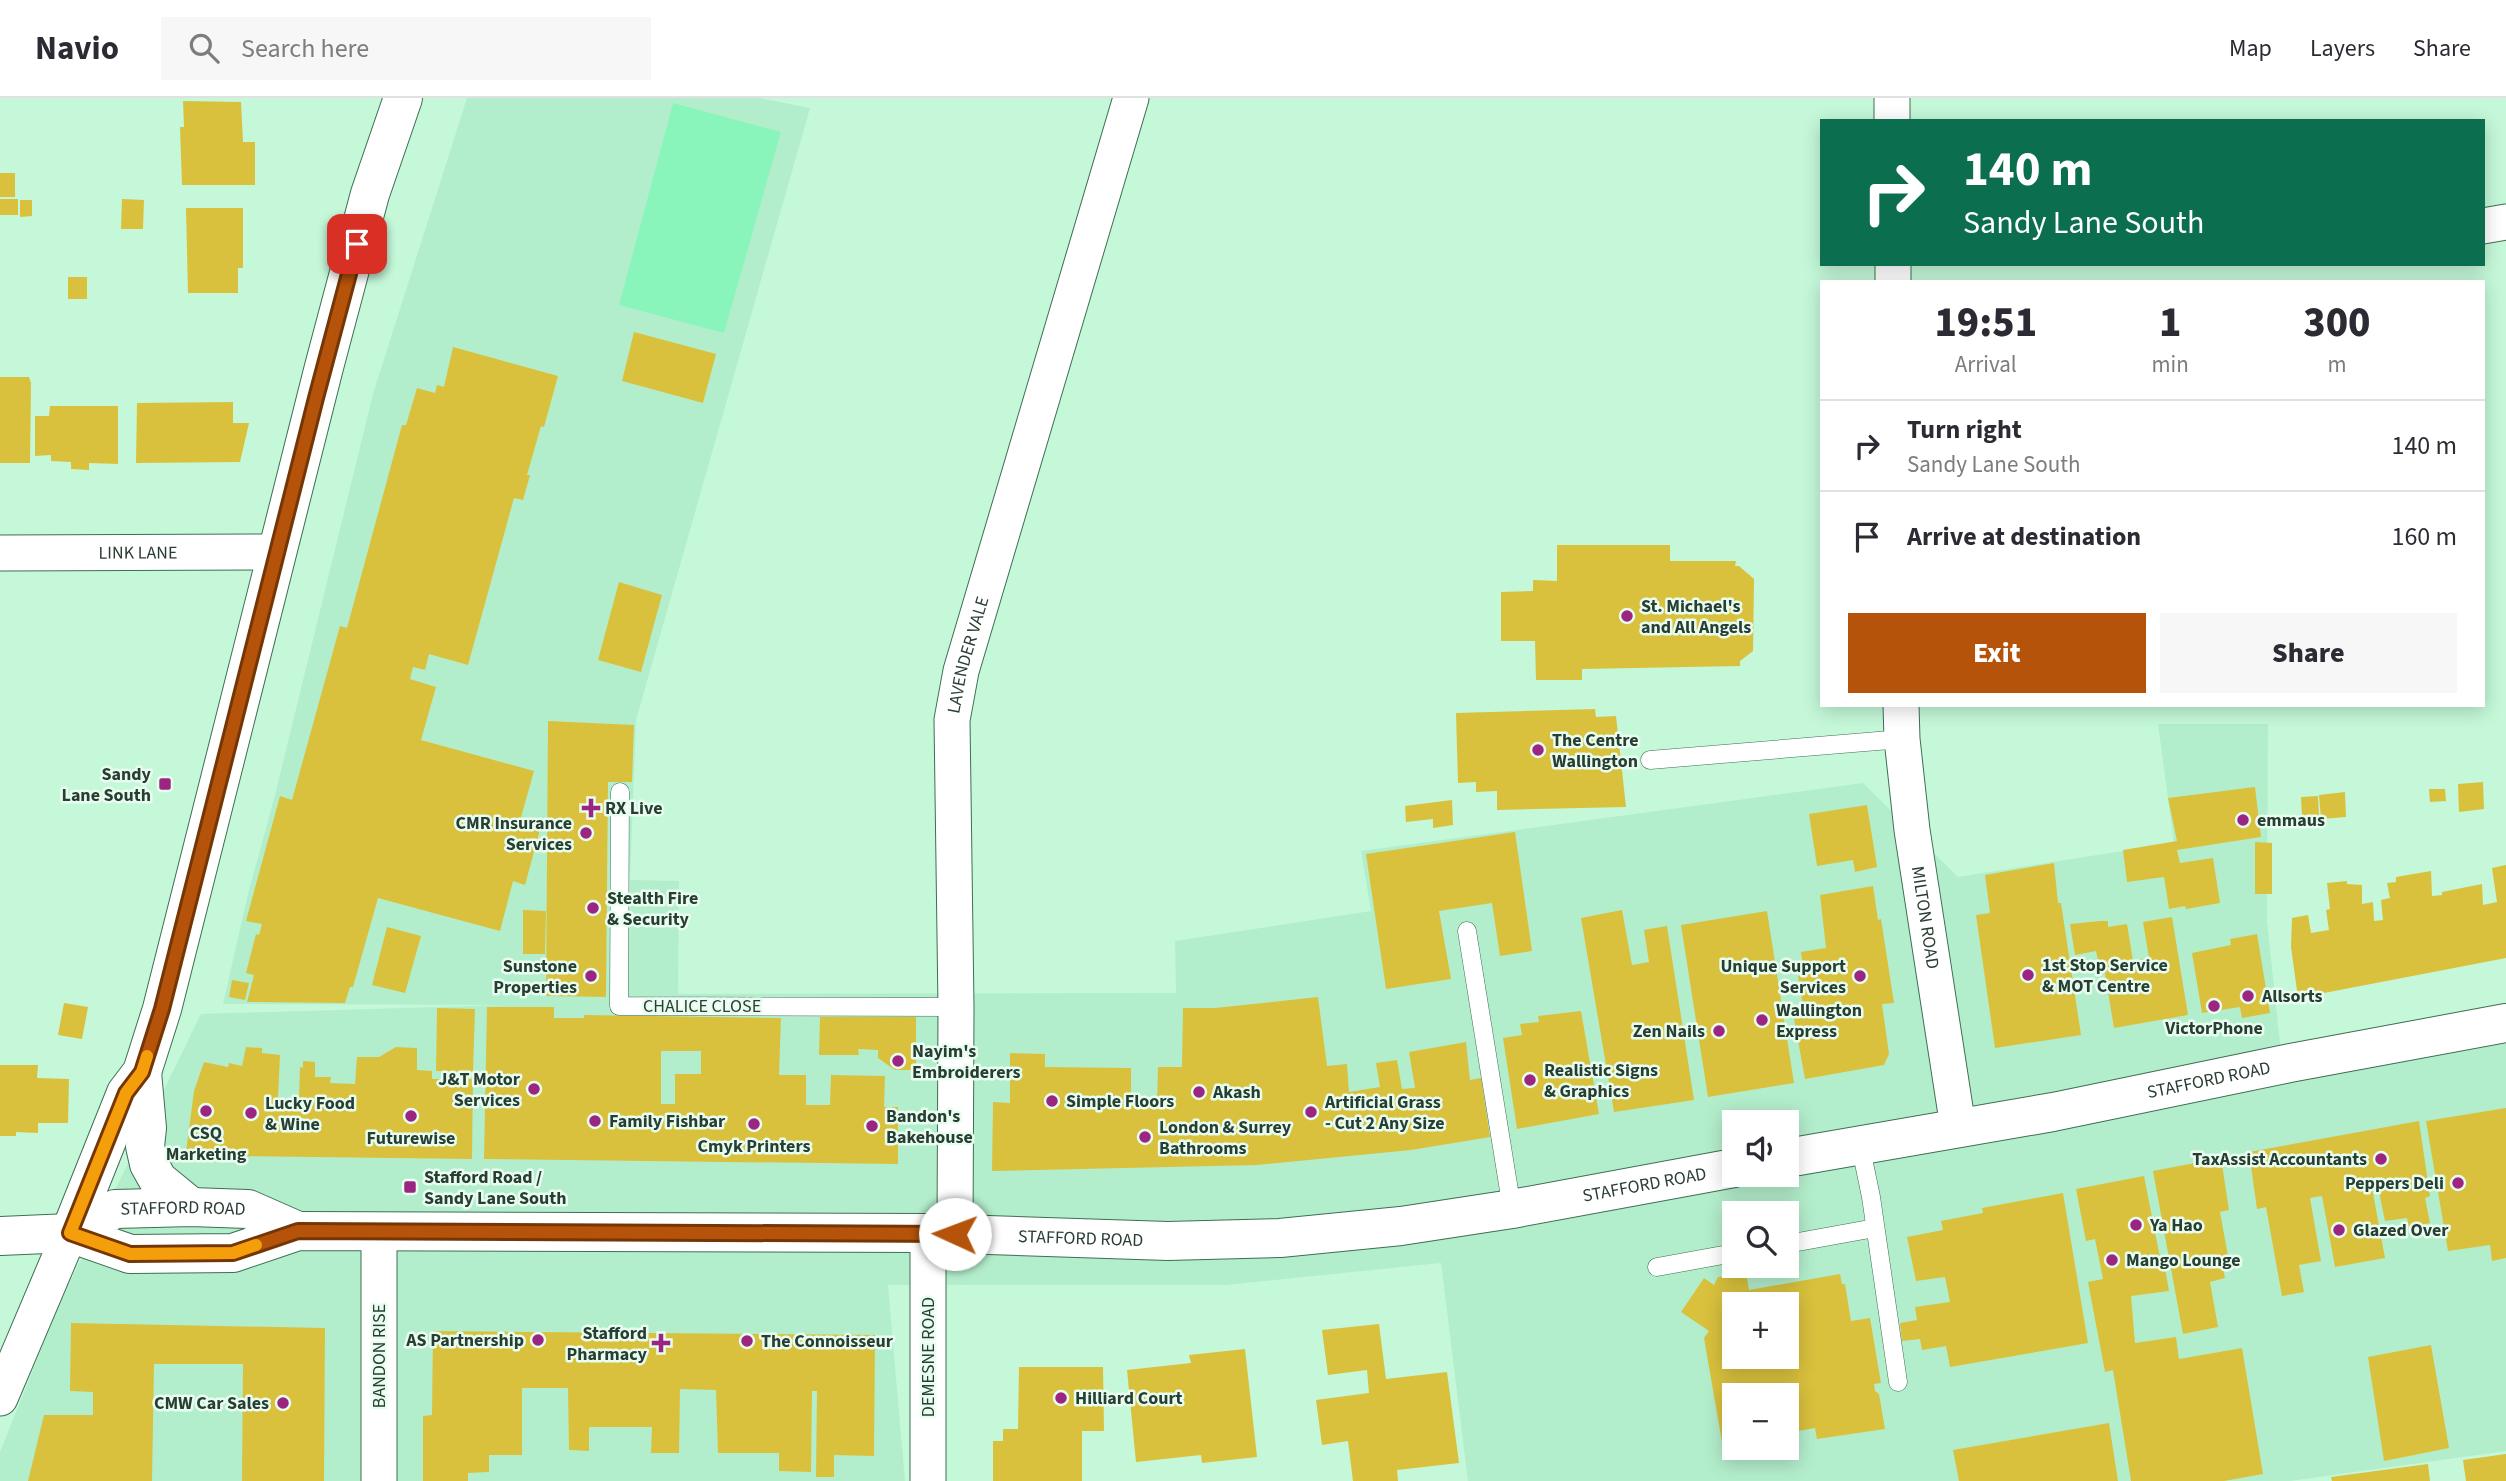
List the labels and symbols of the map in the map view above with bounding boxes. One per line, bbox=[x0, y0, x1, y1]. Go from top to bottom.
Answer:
pin bbox=[327, 214, 387, 274]
street label: LINK LANE bbox=[98, 540, 178, 566]
street label: LAVENDER VALE bbox=[941, 593, 995, 716]
place label: St. Michael's and All Angels bbox=[1641, 594, 1751, 640]
marker: St. Michael's and All Angels bbox=[1619, 608, 1635, 624]
place label: The Centre Wallington bbox=[1552, 728, 1639, 774]
marker: The Centre Wallington bbox=[1530, 742, 1546, 758]
place label: Sandy Lane South bbox=[62, 762, 152, 808]
marker: Sandy Lane South bbox=[157, 776, 173, 792]
place label: RX Live bbox=[605, 796, 663, 821]
marker: RX Live bbox=[583, 800, 599, 816]
place label: emmaus bbox=[2257, 808, 2325, 833]
place label: CMR Insurance Services bbox=[456, 811, 572, 857]
marker: emmaus bbox=[2235, 812, 2251, 828]
marker: CMR Insurance Services bbox=[578, 825, 594, 841]
street label: MILTON ROAD bbox=[1905, 864, 1945, 971]
place label: Stealth Fire & Security bbox=[607, 886, 698, 932]
marker: Stealth Fire & Security bbox=[585, 900, 601, 916]
place label: 1st Stop Service & MOT Centre bbox=[2042, 953, 2168, 999]
place label: Sunstone Properties bbox=[493, 954, 577, 1000]
place label: Unique Support Services bbox=[1720, 954, 1846, 1000]
marker: 1st Stop Service & MOT Centre bbox=[2020, 967, 2036, 983]
marker: Sunstone Properties bbox=[583, 968, 599, 984]
marker: Unique Support Services bbox=[1852, 968, 1868, 984]
place label: Allsorts bbox=[2261, 984, 2322, 1009]
marker: Allsorts bbox=[2240, 988, 2256, 1004]
street label: CHALICE CLOSE bbox=[643, 994, 761, 1019]
place label: Wallington Express bbox=[1776, 998, 1862, 1044]
marker: VictorPhone bbox=[2206, 998, 2222, 1014]
marker: Wallington Express bbox=[1754, 1012, 1770, 1028]
place label: VictorPhone bbox=[2164, 1016, 2263, 1041]
place label: Zen Nails bbox=[1633, 1019, 1705, 1044]
marker: Zen Nails bbox=[1711, 1023, 1727, 1039]
place label: Nayim's Embroiderers bbox=[912, 1039, 1021, 1085]
marker: Nayim's Embroiderers bbox=[890, 1053, 906, 1069]
street label: STAFFORD ROAD bbox=[2145, 1055, 2273, 1105]
place label: Realistic Signs & Graphics bbox=[1544, 1058, 1658, 1104]
place label: J&T Motor Services bbox=[438, 1067, 521, 1113]
marker: Realistic Signs & Graphics bbox=[1522, 1072, 1538, 1088]
place label: Akash bbox=[1212, 1080, 1261, 1105]
marker: J&T Motor Services bbox=[526, 1081, 542, 1097]
marker: Akash bbox=[1191, 1084, 1207, 1100]
place label: Simple Floors bbox=[1066, 1089, 1174, 1114]
place label: Artificial Grass - Cut 2 Any Size bbox=[1324, 1090, 1445, 1136]
place label: Lucky Food & Wine bbox=[265, 1091, 355, 1137]
marker: Simple Floors bbox=[1044, 1093, 1060, 1109]
marker: CSQ Marketing bbox=[198, 1103, 214, 1119]
place label: Bandon's Bakehouse bbox=[886, 1104, 973, 1150]
marker: Artificial Grass - Cut 2 Any Size bbox=[1303, 1104, 1319, 1120]
marker: Lucky Food & Wine bbox=[243, 1105, 259, 1121]
marker: Futurewise bbox=[403, 1108, 419, 1124]
place label: Family Fishbar bbox=[609, 1109, 726, 1134]
marker: Family Fishbar bbox=[587, 1113, 603, 1129]
place label: London & Surrey Bathrooms bbox=[1159, 1115, 1292, 1161]
marker: Cmyk Printers bbox=[746, 1116, 762, 1132]
marker: Bandon's Bakehouse bbox=[864, 1118, 880, 1134]
place label: CSQ Marketing bbox=[166, 1121, 247, 1167]
place label: Futurewise bbox=[367, 1126, 455, 1151]
marker: London & Surrey Bathrooms bbox=[1137, 1129, 1153, 1145]
place label: Cmyk Printers bbox=[698, 1134, 810, 1159]
place label: TaxAssist Accountants bbox=[2192, 1147, 2367, 1172]
marker: TaxAssist Accountants bbox=[2373, 1151, 2389, 1167]
street label: STAFFORD ROAD bbox=[1581, 1161, 1708, 1209]
place label: Stafford Road / Sandy Lane South bbox=[424, 1165, 567, 1211]
place label: Peppers Deli bbox=[2345, 1171, 2444, 1196]
marker: Peppers Deli bbox=[2450, 1175, 2466, 1191]
marker: Stafford Road / Sandy Lane South bbox=[402, 1179, 418, 1195]
street label: STAFFORD ROAD bbox=[120, 1195, 246, 1222]
position arrow bbox=[918, 1197, 992, 1271]
place label: Ya Hao bbox=[2149, 1213, 2203, 1238]
marker: Ya Hao bbox=[2128, 1217, 2144, 1233]
place label: Glazed Over bbox=[2353, 1218, 2449, 1243]
marker: Glazed Over bbox=[2331, 1222, 2347, 1238]
street label: STAFFORD ROAD bbox=[1018, 1224, 1144, 1253]
place label: Mango Lounge bbox=[2126, 1248, 2241, 1273]
marker: Mango Lounge bbox=[2104, 1252, 2120, 1268]
street label: DEMESNE ROAD bbox=[916, 1297, 941, 1417]
street label: BANDON RISE bbox=[367, 1304, 392, 1408]
place label: Stafford Pharmacy bbox=[567, 1321, 648, 1367]
place label: AS Partnership bbox=[405, 1328, 524, 1353]
place label: The Connoisseur bbox=[761, 1329, 894, 1354]
marker: AS Partnership bbox=[530, 1332, 546, 1348]
marker: The Connoisseur bbox=[739, 1333, 755, 1349]
marker: Stafford Pharmacy bbox=[653, 1335, 669, 1351]
place label: Hilliard Court bbox=[1075, 1386, 1183, 1411]
marker: Hilliard Court bbox=[1053, 1390, 1069, 1406]
place label: CMW Car Sales bbox=[154, 1391, 269, 1416]
marker: CMW Car Sales bbox=[275, 1395, 291, 1411]

